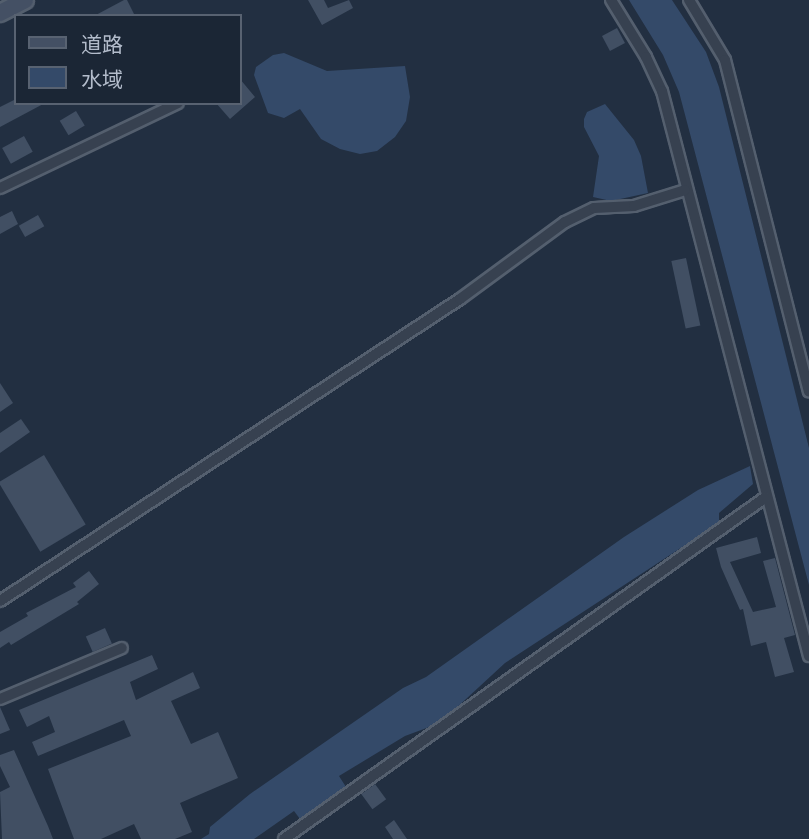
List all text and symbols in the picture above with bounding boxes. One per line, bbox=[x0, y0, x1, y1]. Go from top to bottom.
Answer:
legend bbox=[14, 14, 242, 105]
text: 道路 bbox=[81, 33, 123, 57]
text: 水域 bbox=[81, 68, 123, 92]

